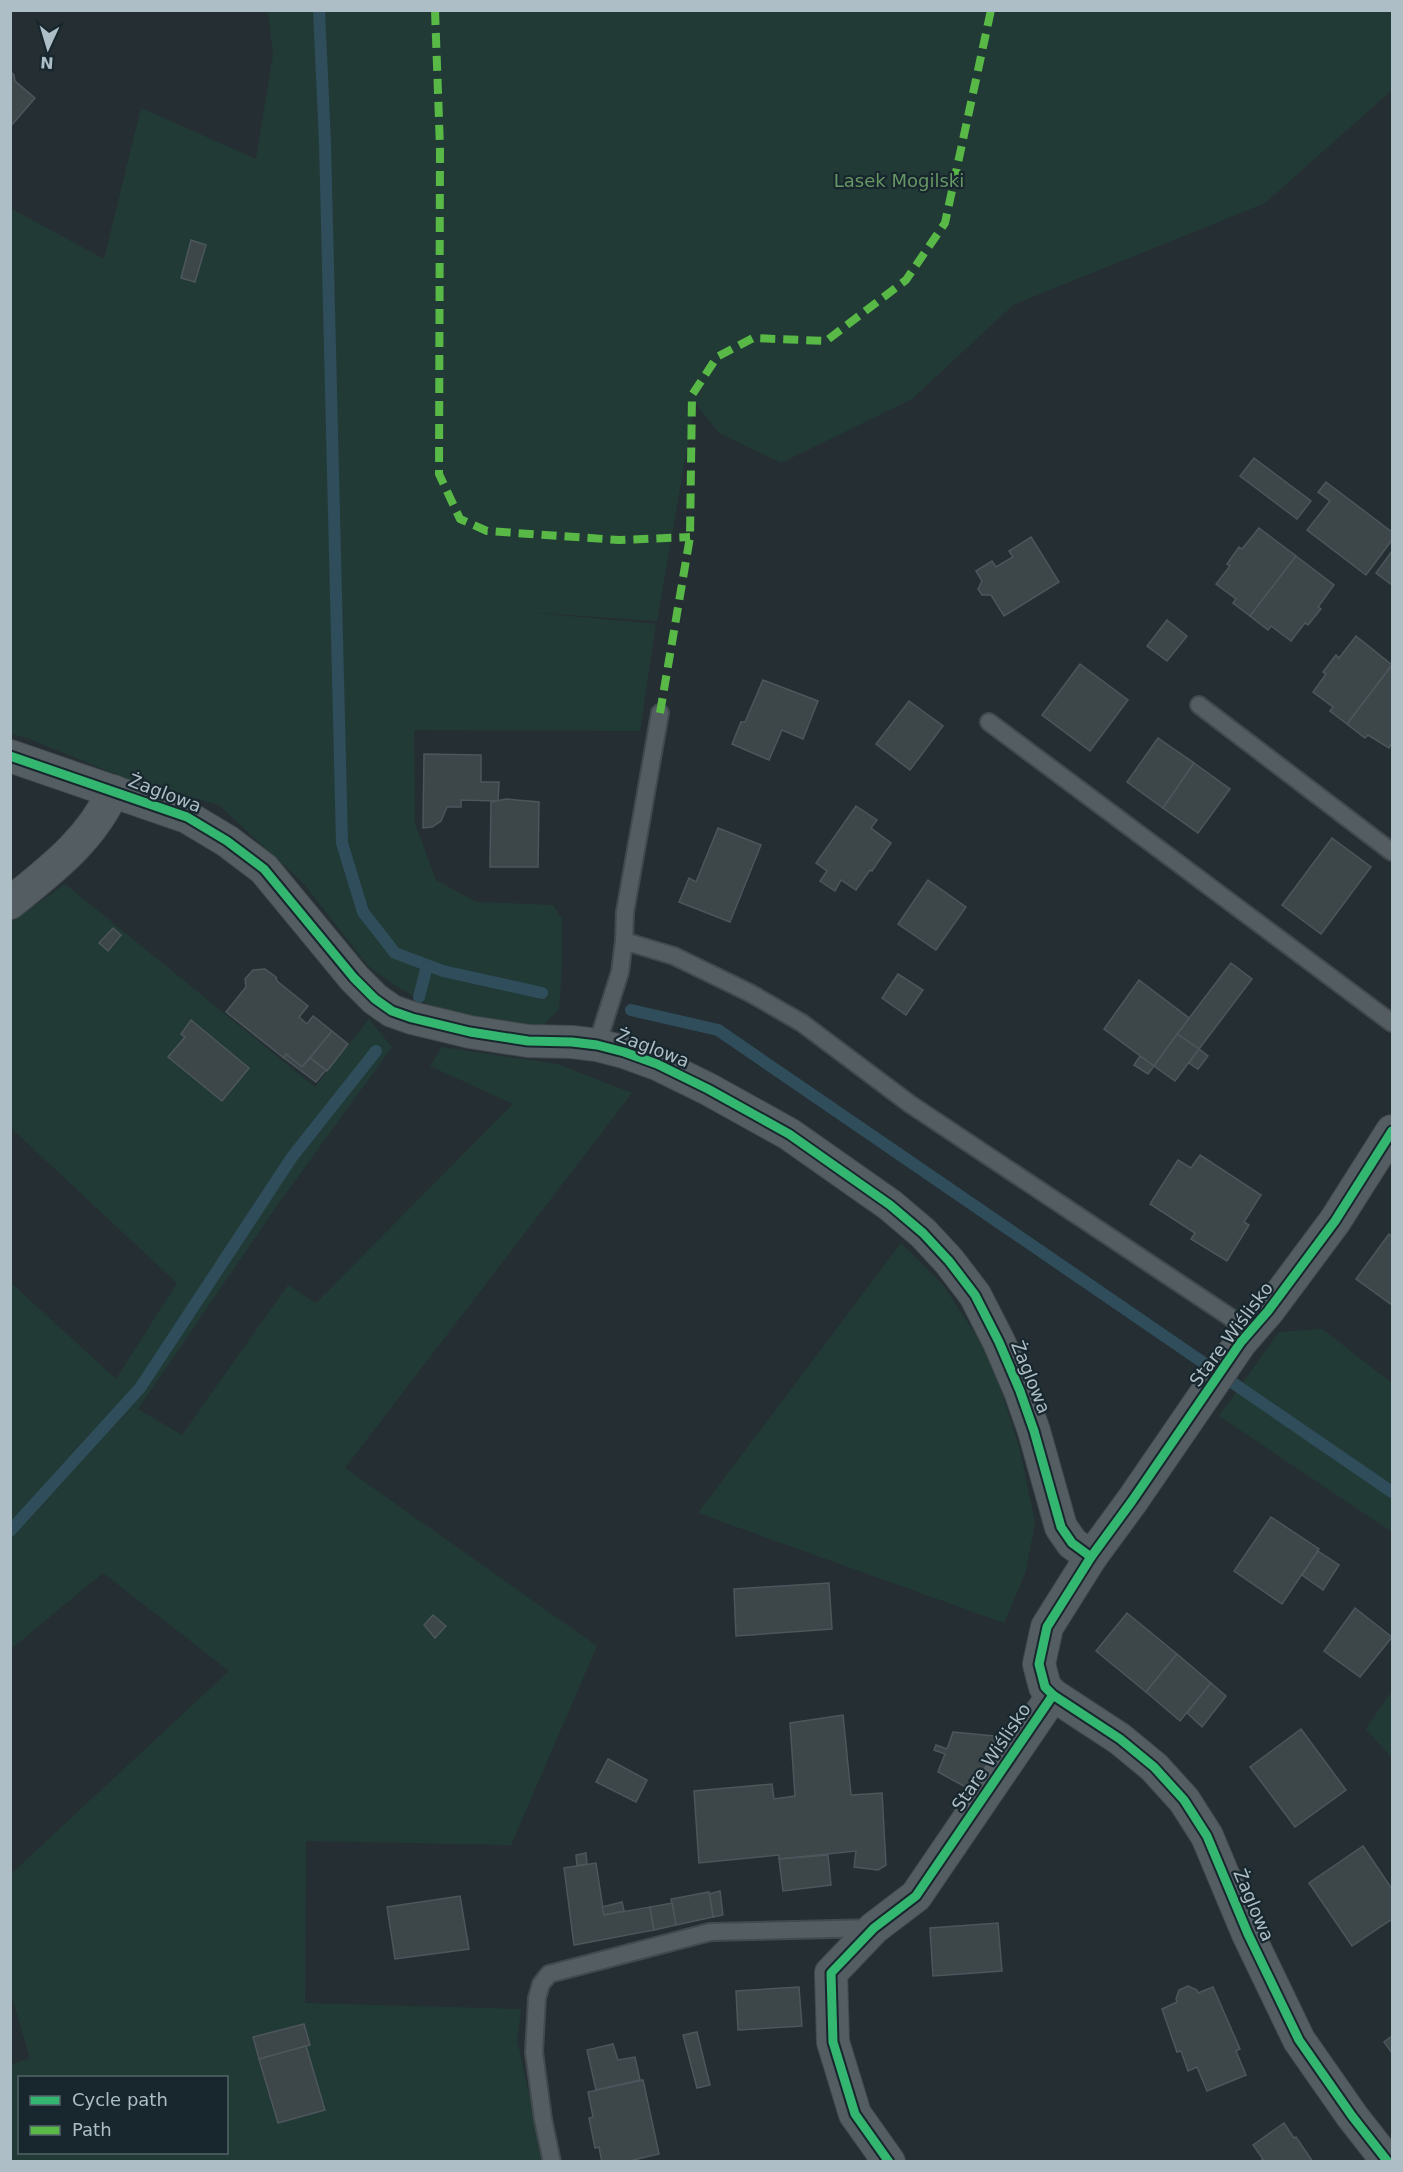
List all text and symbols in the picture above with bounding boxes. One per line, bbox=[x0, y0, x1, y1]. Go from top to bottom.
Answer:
north arrow bbox=[18, 18, 78, 78]
text: N bbox=[40, 53, 54, 72]
park label: Lasek Mogilski bbox=[834, 170, 964, 191]
street label: Żaglowa bbox=[125, 769, 205, 817]
street label: Żaglowa bbox=[613, 1024, 693, 1072]
street label: Stare Wiślisko bbox=[1185, 1278, 1277, 1390]
street label: Żaglowa bbox=[1007, 1338, 1055, 1416]
street label: Stare Wiślisko bbox=[947, 1699, 1035, 1815]
street label: Żaglowa bbox=[1229, 1866, 1279, 1944]
legend bbox=[18, 2076, 228, 2154]
text: Cycle path bbox=[72, 2089, 168, 2110]
text: Path bbox=[72, 2119, 112, 2140]

